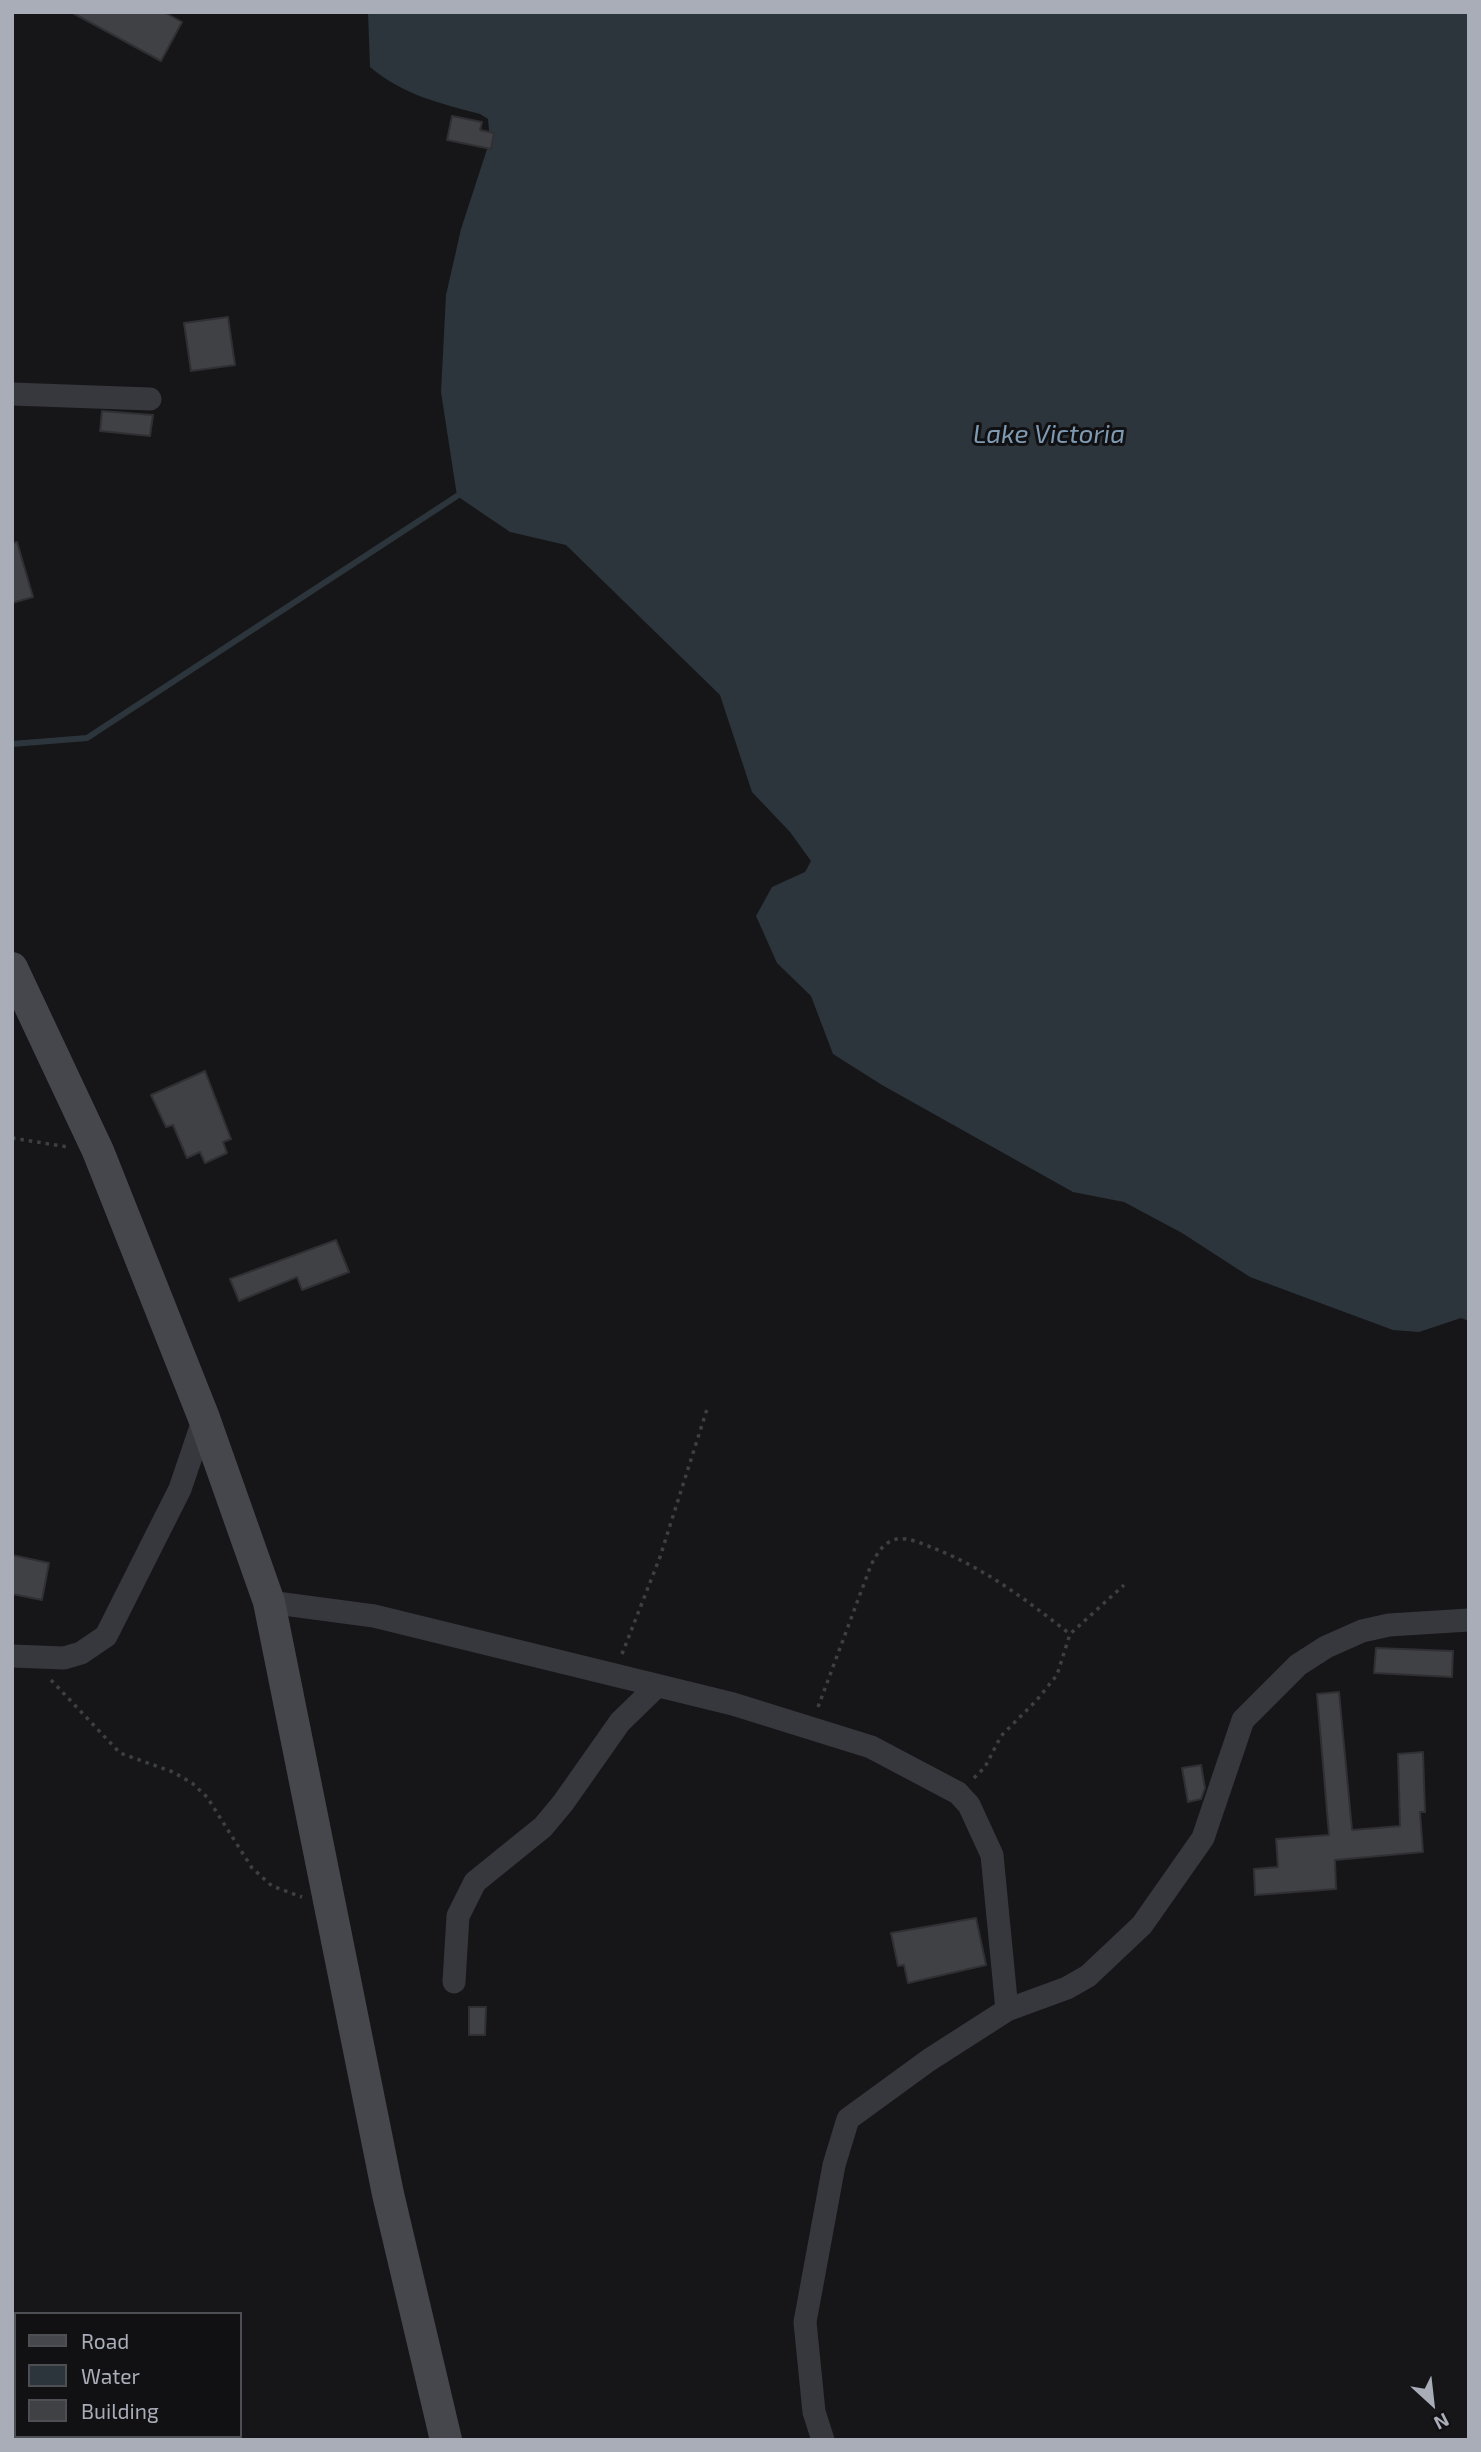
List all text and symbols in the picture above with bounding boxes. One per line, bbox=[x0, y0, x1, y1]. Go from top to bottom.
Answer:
water label: Lake Victoria bbox=[973, 418, 1125, 450]
legend bbox=[14, 2312, 242, 2438]
text: Road bbox=[81, 2328, 129, 2353]
text: Water bbox=[81, 2363, 140, 2388]
north arrow bbox=[1397, 2368, 1467, 2438]
text: Building bbox=[81, 2398, 159, 2423]
text: N bbox=[1430, 2409, 1453, 2436]

